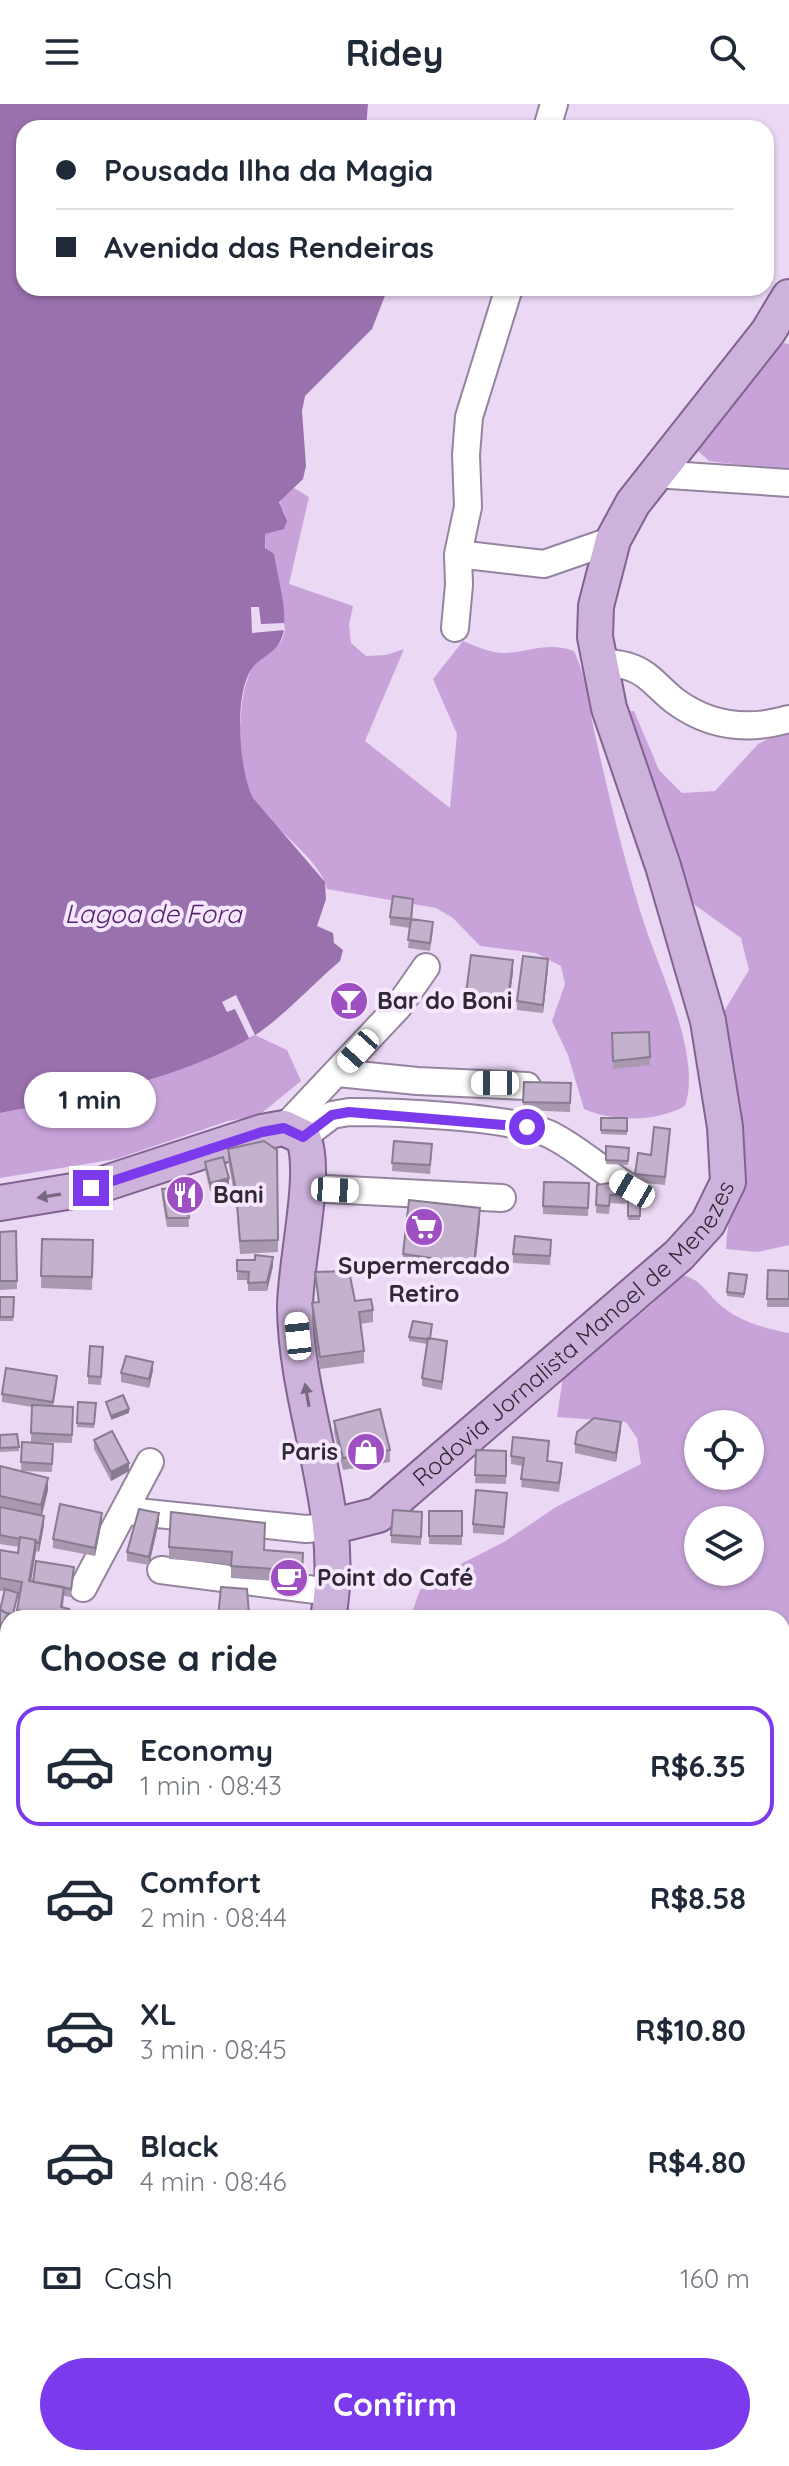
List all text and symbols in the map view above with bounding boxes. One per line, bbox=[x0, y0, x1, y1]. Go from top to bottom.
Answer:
icon: menu bbox=[40, 30, 84, 74]
text: Ridey bbox=[345, 30, 444, 75]
icon: search bbox=[705, 30, 749, 74]
text: Pousada Ilha da Magia bbox=[104, 151, 433, 189]
text: Avenida das Rendeiras bbox=[104, 228, 434, 266]
water label: Lagoa de Fora bbox=[65, 897, 243, 930]
bar icon: Bar do Boni bbox=[328, 980, 370, 1022]
place label: Bar do Boni bbox=[377, 985, 512, 1015]
car bbox=[333, 1025, 383, 1077]
car bbox=[471, 1071, 519, 1095]
callout: 1 min bbox=[25, 1072, 157, 1128]
text: 1 min bbox=[59, 1083, 122, 1116]
route start bbox=[509, 1109, 545, 1145]
car bbox=[605, 1167, 659, 1211]
route end bbox=[73, 1170, 109, 1206]
restaurant icon: Bani bbox=[164, 1174, 206, 1216]
street label: Rodovia Jornalista Manoel de Menezes bbox=[406, 1175, 740, 1492]
car bbox=[310, 1177, 360, 1203]
place label: Bani bbox=[213, 1179, 264, 1209]
one-way arrow bbox=[36, 1191, 61, 1203]
supermarket icon: Supermercado Retiro bbox=[403, 1206, 445, 1248]
place label: Supermercado Retiro bbox=[338, 1250, 510, 1308]
car bbox=[284, 1311, 312, 1361]
one-way arrow bbox=[300, 1382, 313, 1407]
map controls bbox=[684, 1410, 764, 1586]
button: locate bbox=[684, 1410, 764, 1490]
shop icon: Paris bbox=[345, 1431, 387, 1473]
place label: Paris bbox=[281, 1436, 338, 1466]
button: layers bbox=[684, 1506, 764, 1586]
cafe icon: Point do Café bbox=[268, 1557, 310, 1599]
place label: Point do Café bbox=[317, 1562, 474, 1592]
text: Choose a ride bbox=[40, 1635, 278, 1680]
icon: car bbox=[44, 1730, 116, 1802]
text: Economy bbox=[140, 1731, 273, 1769]
text: R$6.35 bbox=[650, 1747, 746, 1785]
text: 1 min · 08:43 bbox=[140, 1769, 282, 1802]
icon: car bbox=[44, 1862, 116, 1934]
text: Comfort bbox=[140, 1863, 261, 1901]
text: R$8.58 bbox=[650, 1879, 746, 1917]
text: 2 min · 08:44 bbox=[140, 1901, 287, 1934]
icon: car bbox=[44, 1994, 116, 2066]
text: XL bbox=[140, 1995, 177, 2033]
text: R$10.80 bbox=[635, 2011, 746, 2049]
text: 3 min · 08:45 bbox=[140, 2033, 287, 2066]
icon: car bbox=[44, 2126, 116, 2198]
text: Black bbox=[140, 2127, 219, 2165]
text: R$4.80 bbox=[648, 2143, 746, 2181]
text: 4 min · 08:46 bbox=[140, 2165, 286, 2198]
icon: cash bbox=[40, 2256, 84, 2300]
text: Cash bbox=[104, 2259, 173, 2297]
text: 160 m bbox=[680, 2262, 750, 2295]
button: Confirm bbox=[40, 2358, 750, 2450]

